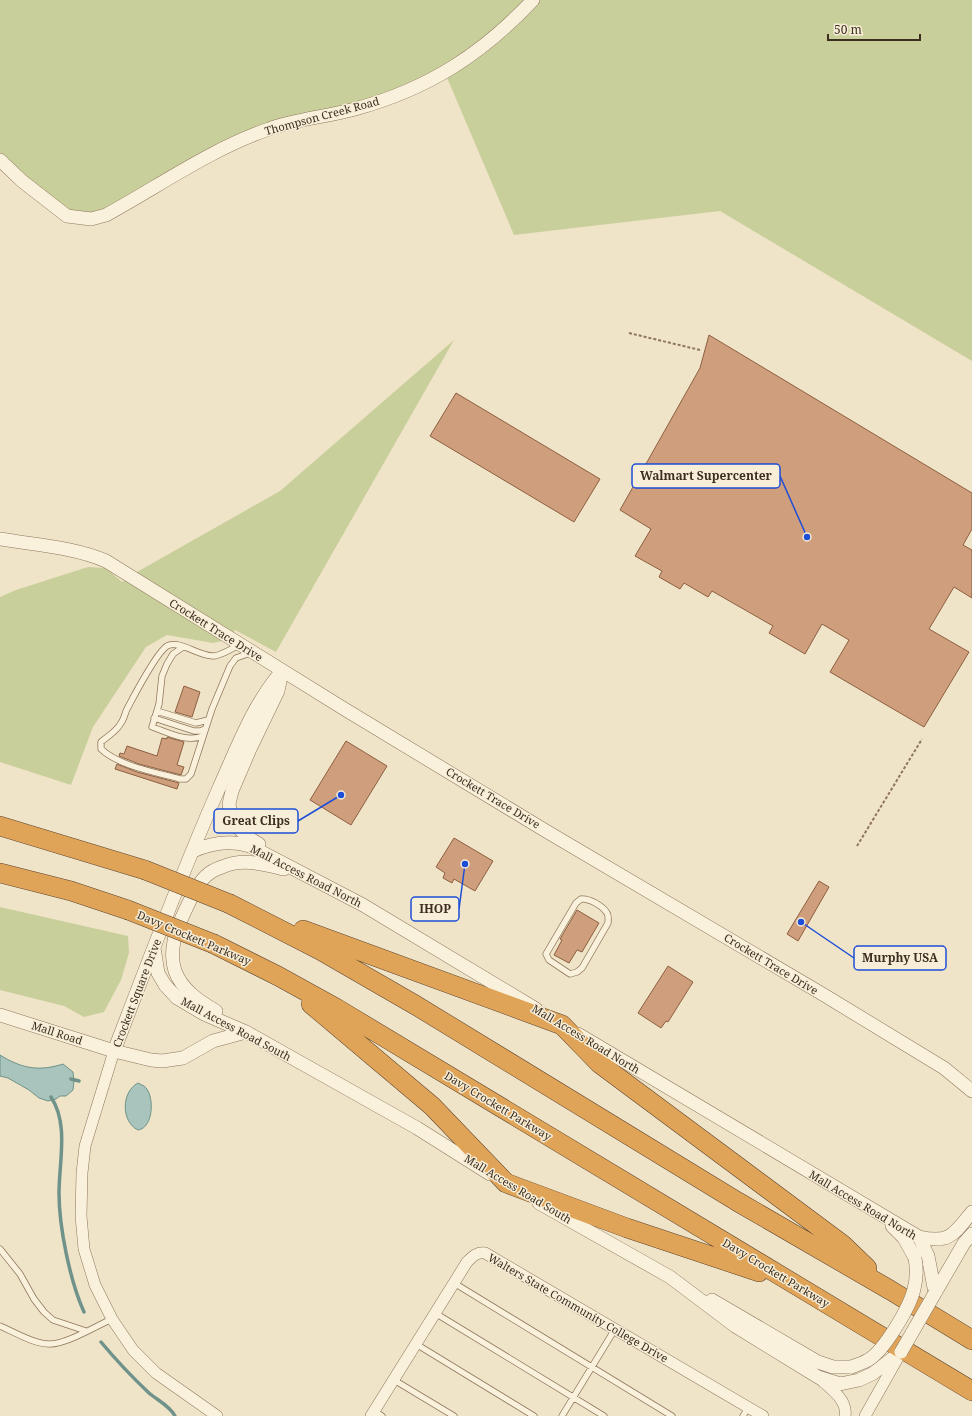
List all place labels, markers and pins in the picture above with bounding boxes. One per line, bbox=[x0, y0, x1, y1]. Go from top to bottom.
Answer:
callout: Walmart Supercenter bbox=[632, 464, 780, 488]
callout: Great Clips bbox=[214, 809, 298, 833]
callout: IHOP bbox=[411, 897, 459, 921]
callout: Murphy USA bbox=[854, 946, 946, 970]

